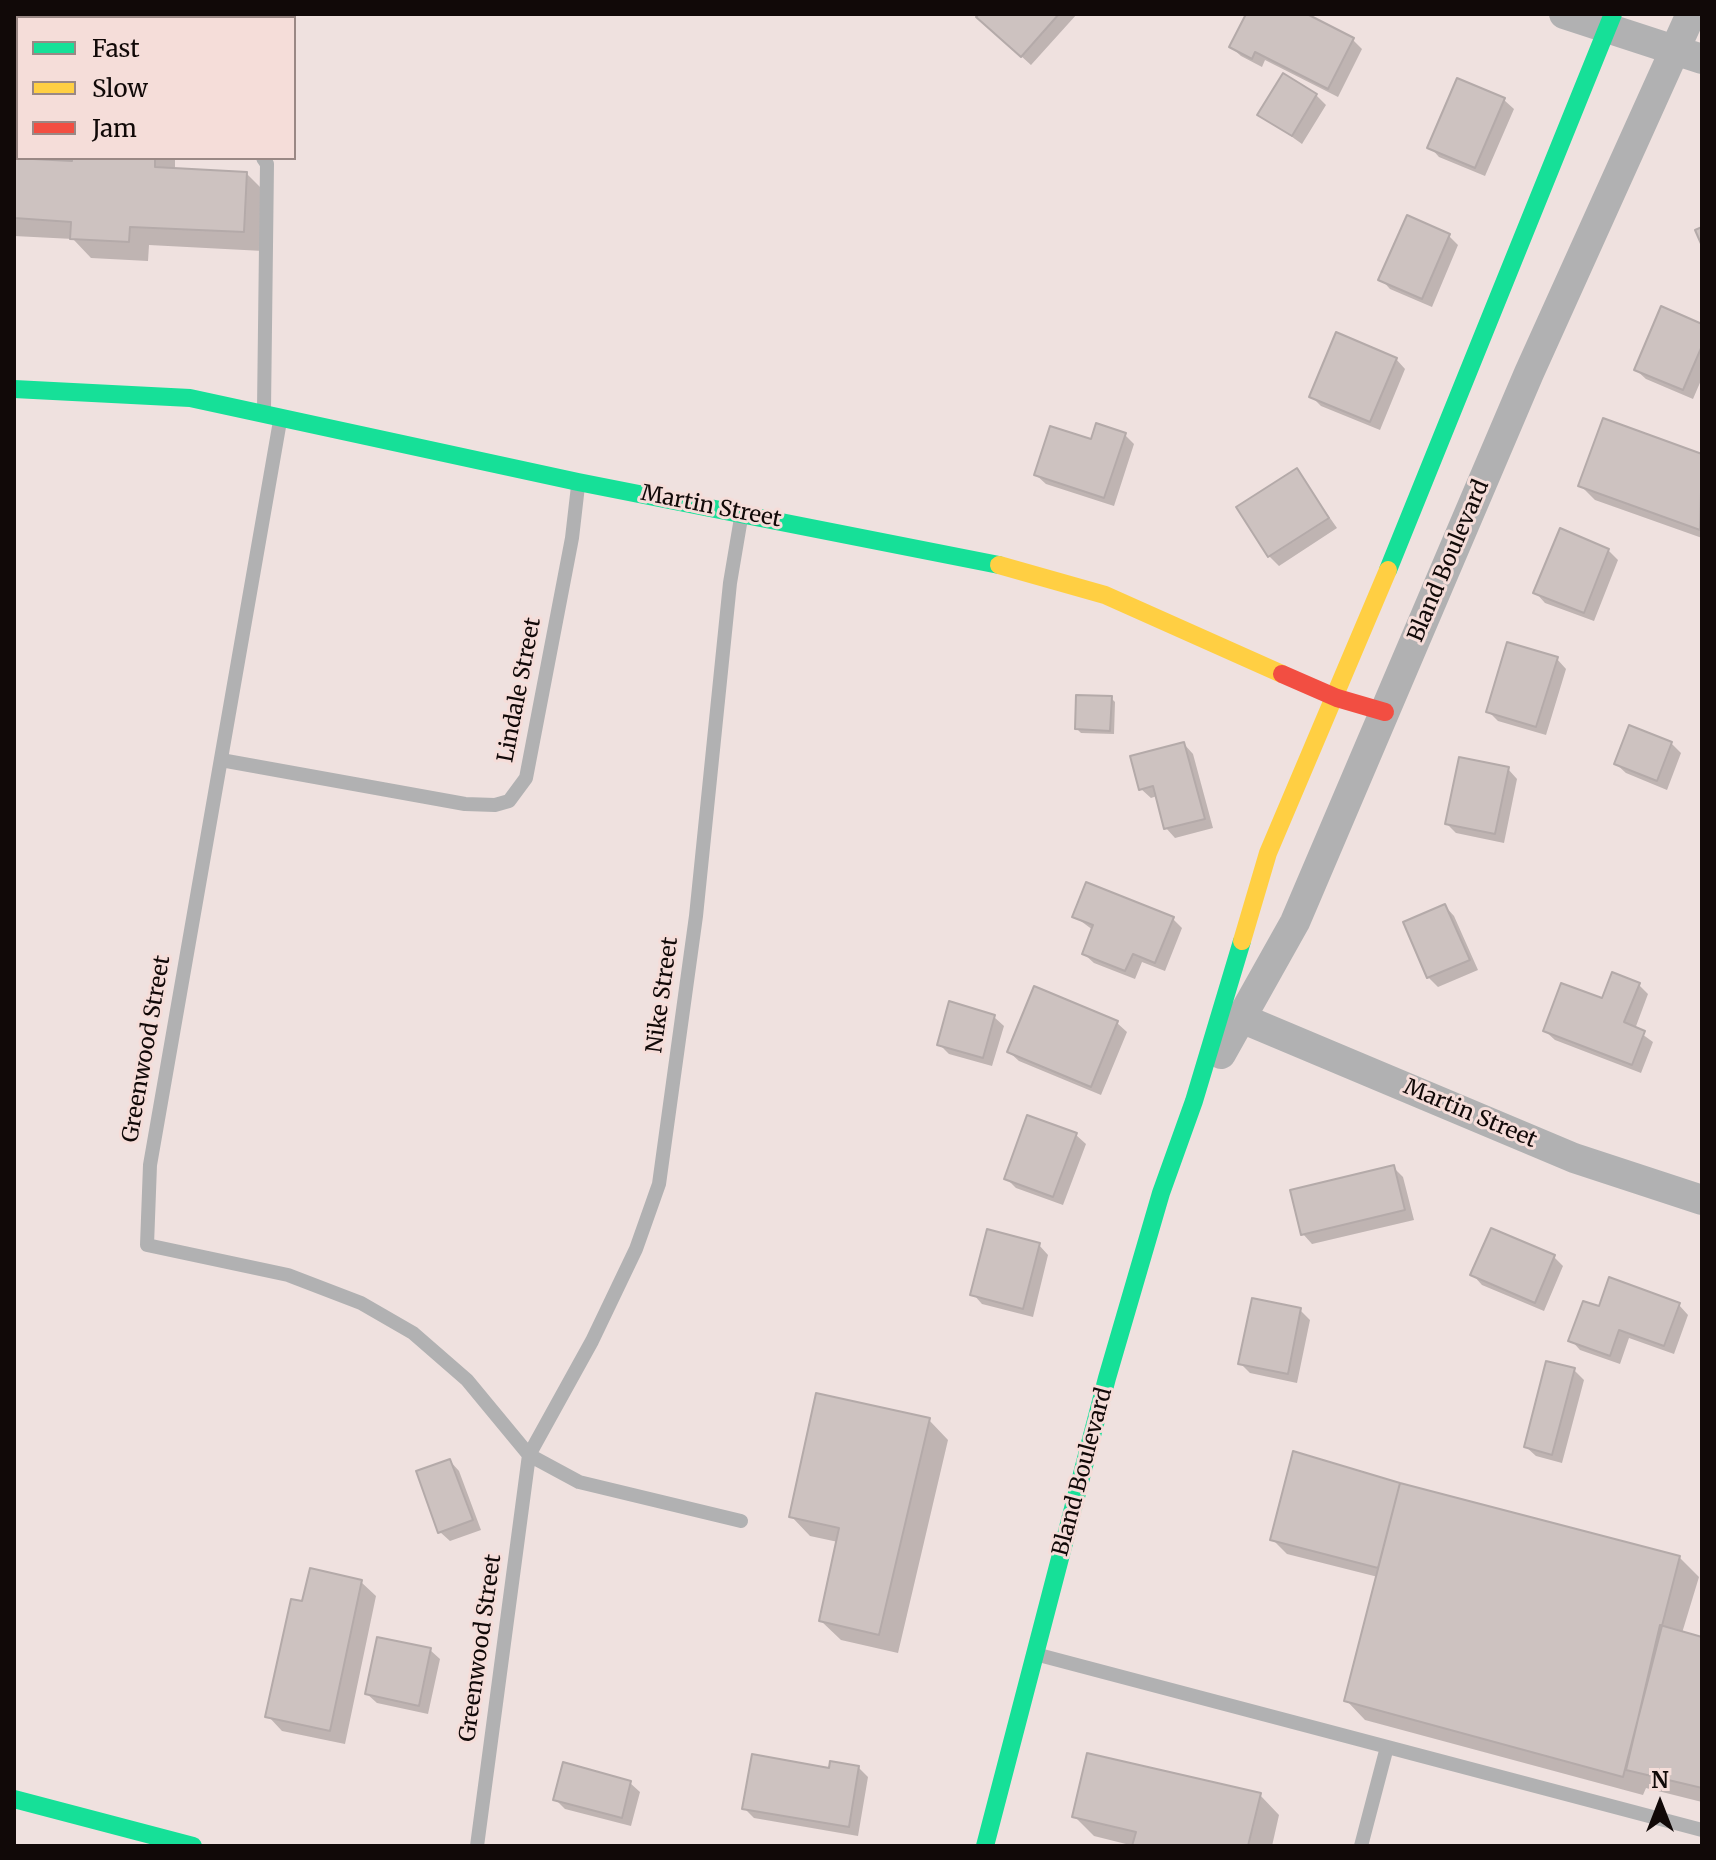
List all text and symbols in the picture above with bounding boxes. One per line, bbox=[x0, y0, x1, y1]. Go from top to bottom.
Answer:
legend bbox=[16, 16, 296, 160]
text: Fast bbox=[92, 33, 140, 64]
text: Slow bbox=[92, 73, 148, 104]
text: Jam bbox=[92, 113, 137, 144]
street label: Bland Boulevard bbox=[1403, 476, 1495, 646]
street label: Martin Street bbox=[639, 480, 783, 534]
street label: Lindale Street bbox=[493, 615, 547, 765]
street label: Nike Street bbox=[642, 935, 684, 1055]
street label: Greenwood Street bbox=[118, 954, 176, 1144]
street label: Martin Street bbox=[1399, 1074, 1541, 1154]
street label: Bland Boulevard bbox=[1048, 1385, 1118, 1559]
street label: Greenwood Street bbox=[455, 1552, 507, 1744]
north arrow bbox=[1620, 1764, 1700, 1844]
text: N bbox=[1651, 1766, 1669, 1794]

